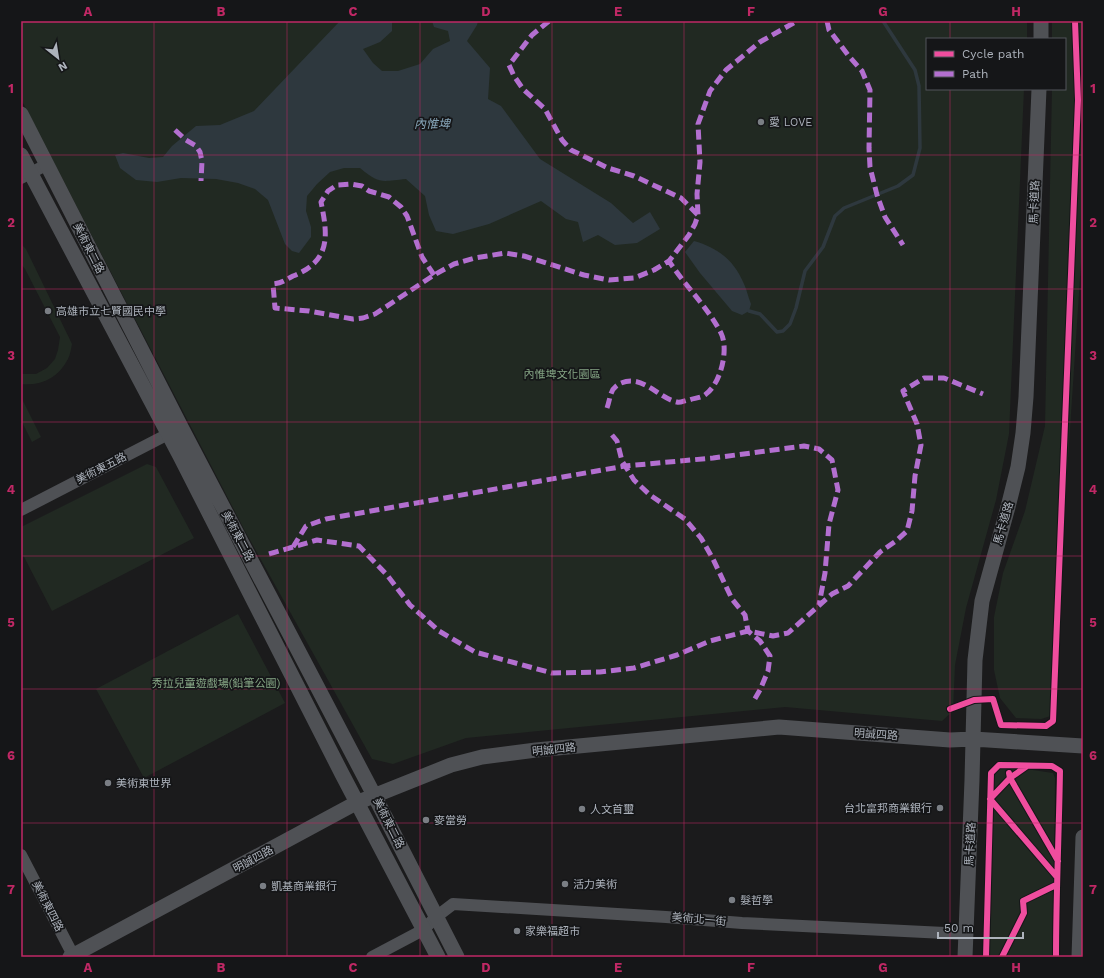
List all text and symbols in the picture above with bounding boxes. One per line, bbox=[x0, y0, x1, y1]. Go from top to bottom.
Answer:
text: A bbox=[84, 4, 93, 19]
text: B bbox=[217, 4, 226, 19]
text: C bbox=[349, 4, 358, 19]
text: D bbox=[481, 4, 491, 19]
text: E bbox=[614, 4, 622, 19]
text: F bbox=[747, 4, 755, 19]
text: G bbox=[878, 4, 888, 19]
text: H bbox=[1011, 4, 1021, 19]
north arrow bbox=[38, 38, 78, 78]
legend bbox=[926, 38, 1066, 90]
text: Cycle path bbox=[962, 47, 1024, 61]
text: N bbox=[56, 59, 70, 74]
text: Path bbox=[962, 67, 988, 81]
text: 1 bbox=[8, 81, 14, 96]
text: 1 bbox=[1090, 81, 1096, 96]
place label: 愛 LOVE bbox=[769, 116, 812, 129]
water label: 內惟埤 bbox=[414, 117, 452, 131]
marker: 愛 LOVE bbox=[756, 117, 766, 127]
street label: 馬卡道路 bbox=[1027, 180, 1042, 224]
text: 2 bbox=[7, 215, 15, 230]
text: 2 bbox=[1089, 215, 1097, 230]
street label: 美術東二路 bbox=[70, 221, 107, 276]
place label: 高雄市立七賢國民中學 bbox=[56, 305, 166, 318]
marker: 高雄市立七賢國民中學 bbox=[43, 306, 53, 316]
text: 3 bbox=[7, 348, 15, 363]
text: 3 bbox=[1089, 348, 1097, 363]
park label: 內惟埤文化園區 bbox=[524, 368, 601, 381]
street label: 美術東五路 bbox=[74, 450, 129, 487]
text: 4 bbox=[7, 482, 16, 497]
text: 4 bbox=[1089, 482, 1098, 497]
street label: 馬卡道路 bbox=[991, 500, 1016, 546]
street label: 美術東二路 bbox=[219, 509, 256, 564]
text: 5 bbox=[7, 615, 15, 630]
text: 5 bbox=[1089, 615, 1097, 630]
park label: 秀拉兒童遊戲場(鉛筆公園) bbox=[152, 677, 280, 690]
street label: 明誠四路 bbox=[854, 726, 898, 743]
street label: 明誠四路 bbox=[531, 741, 577, 758]
text: 6 bbox=[7, 748, 15, 763]
text: 6 bbox=[1089, 748, 1097, 763]
place label: 美術東世界 bbox=[116, 777, 172, 790]
marker: 美術東世界 bbox=[103, 778, 113, 788]
street label: 美術東二路 bbox=[370, 796, 407, 851]
place label: 台北富邦商業銀行 bbox=[844, 802, 932, 815]
place label: 人文首璽 bbox=[590, 803, 634, 816]
marker: 台北富邦商業銀行 bbox=[935, 803, 945, 813]
marker: 人文首璽 bbox=[577, 804, 587, 814]
place label: 麥當勞 bbox=[434, 814, 467, 827]
marker: 麥當勞 bbox=[421, 815, 431, 825]
street label: 馬卡道路 bbox=[963, 822, 978, 866]
street label: 明誠四路 bbox=[231, 843, 276, 876]
place label: 活力美術 bbox=[573, 878, 617, 891]
street label: 美術東四路 bbox=[29, 879, 66, 934]
marker: 活力美術 bbox=[560, 879, 570, 889]
place label: 凱基商業銀行 bbox=[271, 880, 337, 893]
marker: 凱基商業銀行 bbox=[258, 881, 268, 891]
text: 7 bbox=[7, 882, 15, 897]
text: 7 bbox=[1089, 882, 1097, 897]
place label: 髮哲學 bbox=[740, 894, 773, 907]
marker: 髮哲學 bbox=[727, 895, 737, 905]
street label: 美術北一街 bbox=[671, 911, 727, 928]
scale bar bbox=[938, 914, 1023, 940]
text: 50 m bbox=[944, 921, 974, 935]
place label: 家樂福超市 bbox=[525, 925, 580, 938]
marker: 家樂福超市 bbox=[512, 926, 522, 936]
text: A bbox=[84, 960, 93, 975]
text: B bbox=[217, 960, 226, 975]
text: C bbox=[349, 960, 358, 975]
text: D bbox=[481, 960, 491, 975]
text: E bbox=[614, 960, 622, 975]
text: F bbox=[747, 960, 755, 975]
text: G bbox=[878, 960, 888, 975]
text: H bbox=[1011, 960, 1021, 975]

